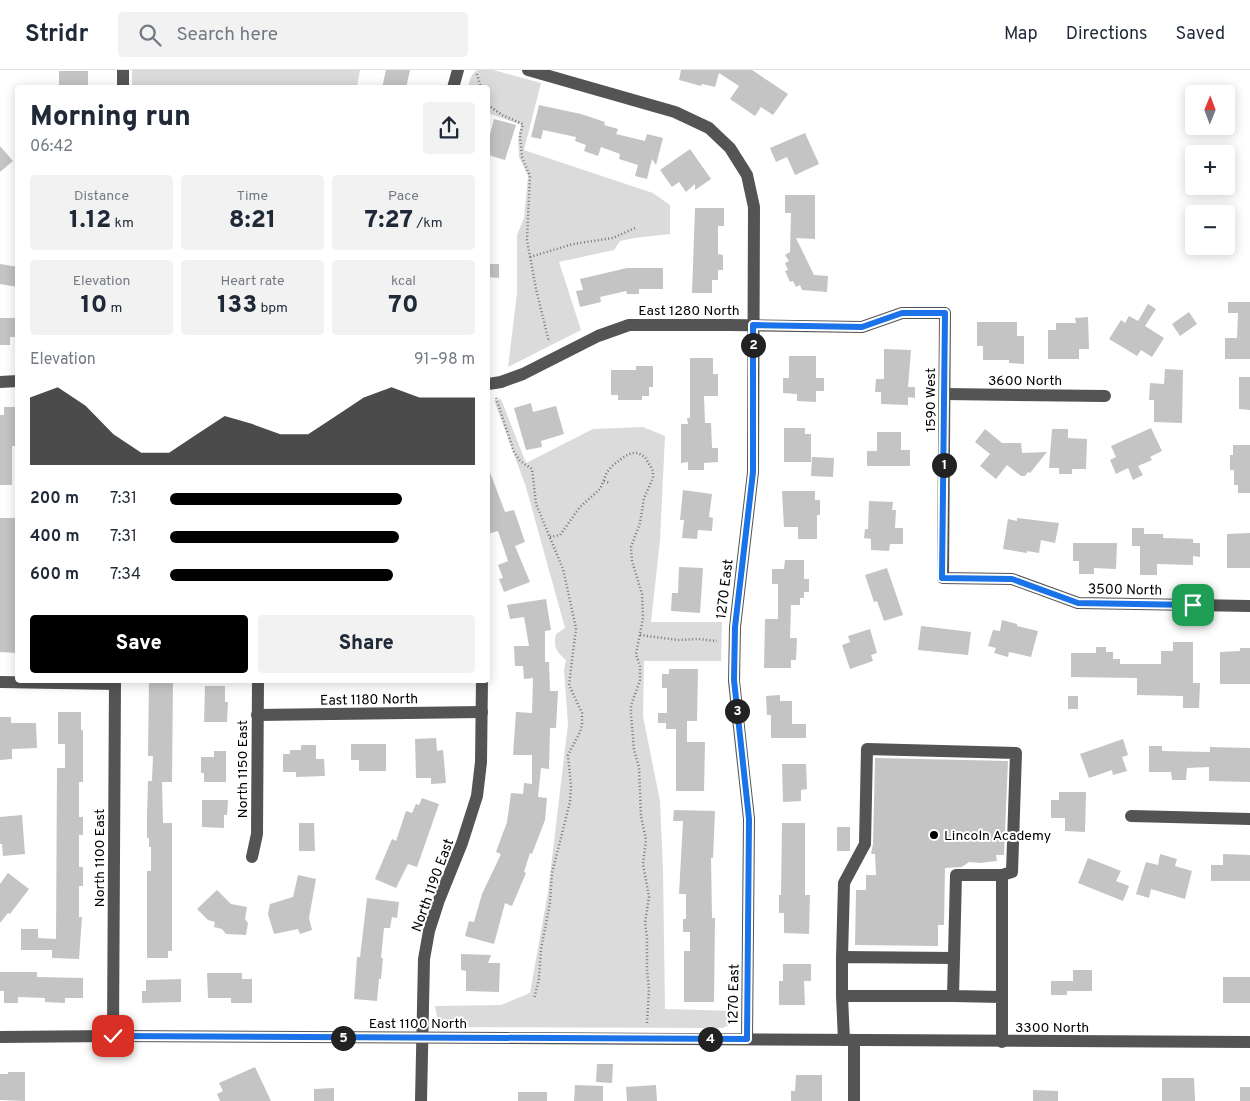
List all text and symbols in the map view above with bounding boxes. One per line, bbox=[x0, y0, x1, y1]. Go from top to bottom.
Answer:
search box bbox=[118, 12, 468, 57]
text: Stridr bbox=[25, 20, 88, 50]
icon: search bbox=[136, 21, 164, 49]
text: Search here bbox=[176, 23, 278, 47]
text: Map bbox=[1004, 23, 1038, 46]
text: Directions bbox=[1066, 23, 1148, 46]
text: Saved bbox=[1176, 23, 1225, 46]
north arrow bbox=[1185, 85, 1235, 135]
map controls bbox=[1185, 85, 1235, 255]
text: Morning run bbox=[30, 100, 191, 136]
button: share bbox=[423, 102, 475, 154]
text: 06:42 bbox=[30, 137, 73, 157]
button: + bbox=[1185, 145, 1235, 195]
text: Distance bbox=[74, 188, 129, 205]
text: Time bbox=[237, 188, 268, 205]
text: Pace bbox=[388, 188, 419, 205]
text: 1.12 bbox=[69, 205, 111, 237]
text: 8:21 bbox=[229, 205, 276, 237]
text: 7:27 bbox=[364, 205, 413, 237]
button: − bbox=[1185, 205, 1235, 255]
text: km bbox=[111, 215, 134, 232]
text: /km bbox=[413, 215, 443, 232]
text: Elevation bbox=[73, 273, 130, 290]
text: Heart rate bbox=[220, 273, 285, 290]
text: kcal bbox=[391, 273, 416, 290]
text: 10 bbox=[81, 290, 107, 322]
text: 133 bbox=[217, 290, 257, 322]
text: 70 bbox=[388, 290, 419, 322]
text: m bbox=[107, 300, 122, 317]
text: bpm bbox=[257, 300, 288, 317]
street label: East 1280 North bbox=[638, 303, 740, 320]
pin: 2 bbox=[740, 332, 766, 358]
text: 2 bbox=[749, 337, 758, 354]
text: Elevation bbox=[30, 350, 96, 370]
text: 91–98 m bbox=[414, 350, 475, 370]
street label: 1590 West bbox=[923, 368, 940, 432]
street label: 3600 North bbox=[988, 373, 1062, 390]
pin: 1 bbox=[932, 452, 956, 478]
text: 1 bbox=[942, 457, 947, 474]
text: 200 m bbox=[30, 489, 79, 509]
text: 7:31 bbox=[110, 489, 137, 509]
text: 400 m bbox=[30, 527, 79, 547]
text: 7:31 bbox=[110, 527, 137, 547]
street label: 1270 East bbox=[713, 558, 738, 620]
text: 600 m bbox=[30, 565, 79, 585]
text: 7:34 bbox=[110, 565, 141, 585]
street label: 3500 North bbox=[1088, 581, 1162, 600]
pin bbox=[1172, 584, 1214, 626]
icon: arrive bbox=[1179, 591, 1207, 619]
button: Save bbox=[30, 615, 248, 673]
button: Share bbox=[258, 615, 475, 673]
street label: East 1180 North bbox=[320, 691, 418, 710]
pin: 3 bbox=[724, 698, 750, 724]
text: 3 bbox=[733, 703, 742, 720]
street label: North 1150 East bbox=[235, 720, 252, 818]
street label: North 1100 East bbox=[92, 809, 109, 907]
place label: Lincoln Academy bbox=[944, 828, 1051, 845]
marker: Lincoln Academy bbox=[928, 829, 940, 841]
street label: North 1190 East bbox=[409, 837, 458, 934]
street label: 1270 East bbox=[725, 964, 744, 1024]
pin bbox=[92, 1015, 134, 1057]
street label: East 1100 North bbox=[369, 1016, 467, 1033]
street label: 3300 North bbox=[1015, 1020, 1089, 1037]
icon: check bbox=[99, 1022, 127, 1050]
pin: 5 bbox=[330, 1026, 356, 1050]
pin: 4 bbox=[698, 1026, 722, 1052]
text: 5 bbox=[339, 1030, 348, 1047]
text: 4 bbox=[706, 1031, 715, 1048]

